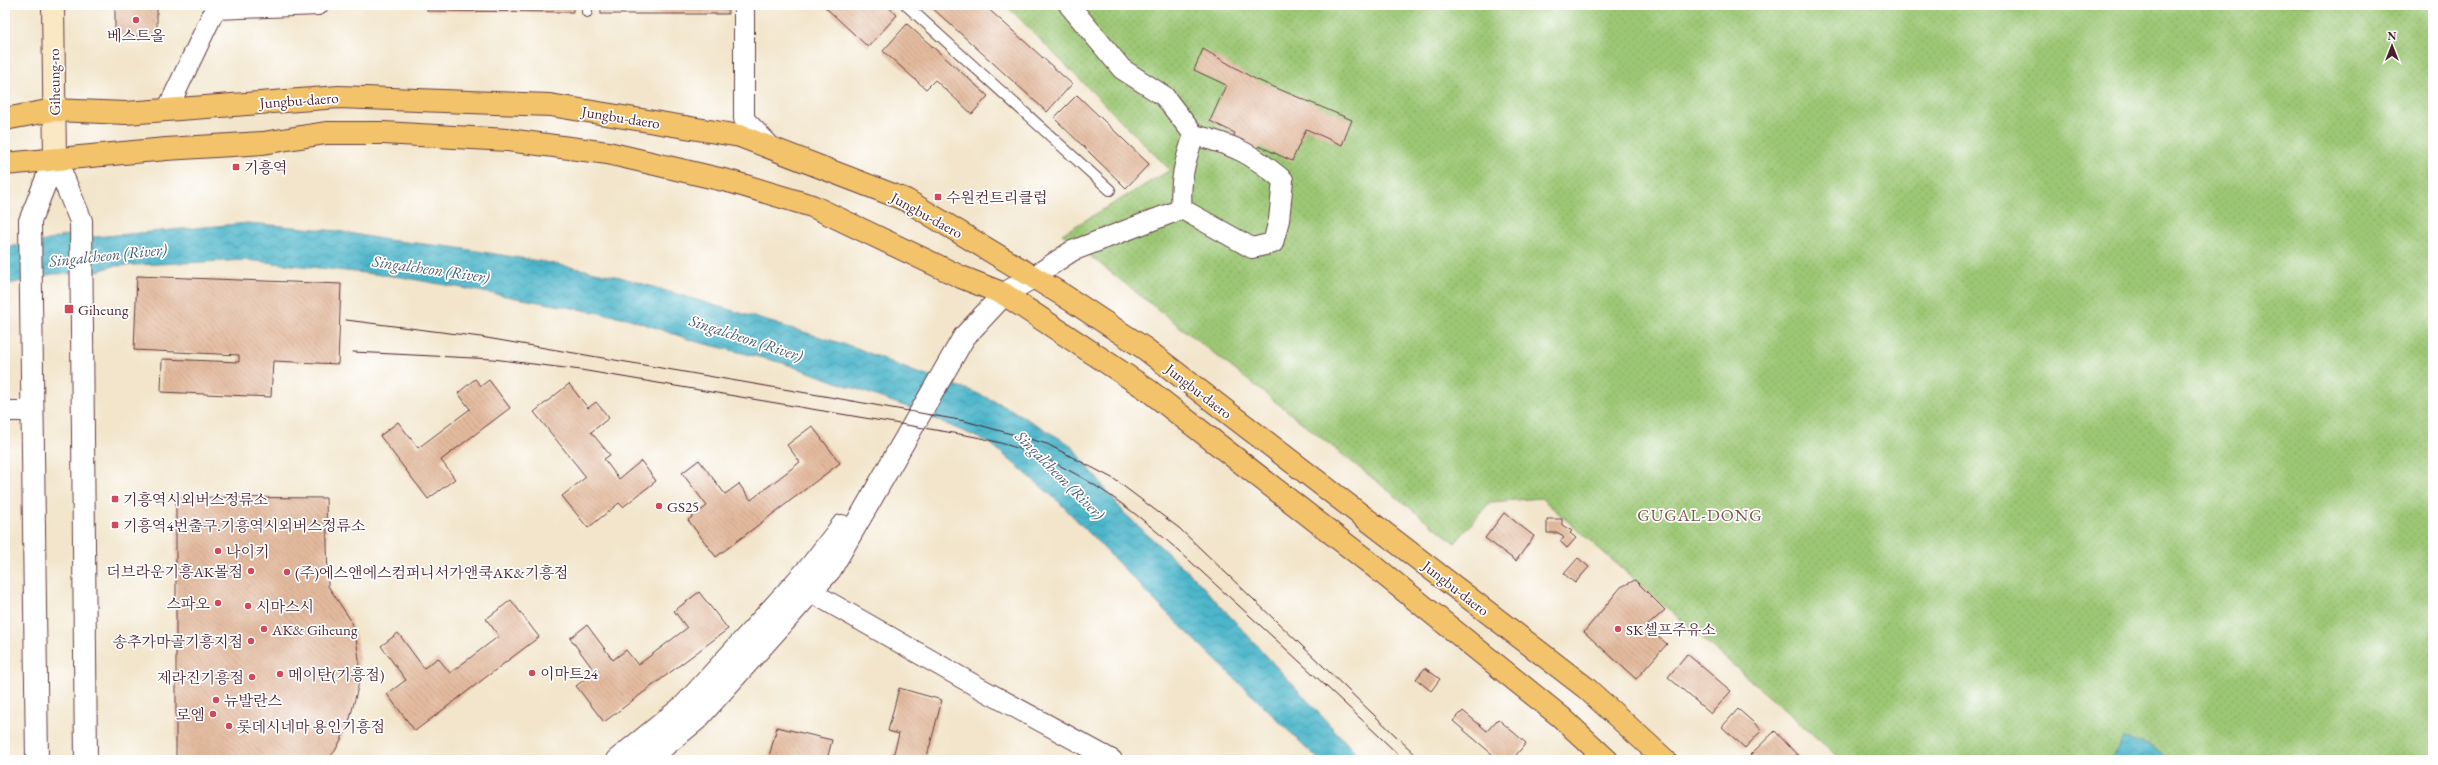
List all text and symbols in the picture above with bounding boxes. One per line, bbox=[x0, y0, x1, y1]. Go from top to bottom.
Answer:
marker: 베스트올 bbox=[131, 15, 141, 25]
place label: 베스트올 bbox=[107, 26, 165, 45]
north arrow bbox=[2372, 26, 2412, 66]
text: N bbox=[2388, 29, 2397, 43]
street label: Giheung-ro bbox=[44, 48, 64, 116]
street label: Jungbu-daero bbox=[257, 88, 339, 112]
street label: Jungbu-daero bbox=[578, 101, 662, 133]
place label: 기흥역 bbox=[244, 158, 287, 177]
marker: 기흥역 bbox=[231, 162, 241, 172]
street label: Jungbu-daero bbox=[886, 187, 966, 242]
place label: 수원컨트리클럽 bbox=[946, 188, 1047, 207]
marker: 수원컨트리클럽 bbox=[933, 192, 943, 202]
water label: Singalcheon (River) bbox=[47, 238, 168, 272]
water label: Singalcheon (River) bbox=[370, 250, 491, 288]
place label: Giheung bbox=[78, 300, 129, 319]
marker: Giheung bbox=[63, 303, 75, 315]
water label: Singalcheon (River) bbox=[686, 309, 805, 366]
street label: Jungbu-daero bbox=[1160, 358, 1236, 423]
water label: Singalcheon (River) bbox=[1010, 425, 1109, 524]
place label: 기흥역시외버스정류소 bbox=[123, 490, 268, 509]
marker: 기흥역시외버스정류소 bbox=[110, 494, 120, 504]
place label: GS25 bbox=[667, 497, 699, 516]
marker: GS25 bbox=[654, 501, 664, 511]
district label: GUGAL-DONG bbox=[1637, 504, 1763, 526]
place label: 기흥역4번출구.기흥역시외버스정류소 bbox=[123, 516, 366, 535]
marker: 기흥역4번출구.기흥역시외버스정류소 bbox=[110, 520, 120, 530]
place label: 나이키 bbox=[226, 542, 269, 561]
marker: 나이키 bbox=[213, 546, 223, 556]
street label: Jungbu-daero bbox=[1417, 555, 1493, 620]
place label: 더브라운기흥AK몰점 bbox=[106, 562, 243, 581]
place label: (주)에스앤에스컴퍼니서가앤쿡AK&기흥점 bbox=[295, 563, 568, 582]
marker: 더브라운기흥AK몰점 bbox=[246, 566, 256, 576]
marker: (주)에스앤에스컴퍼니서가앤쿡AK&기흥점 bbox=[282, 567, 292, 577]
place label: 스파오 bbox=[167, 594, 210, 613]
place label: 시마스시 bbox=[256, 597, 314, 616]
marker: 스파오 bbox=[213, 598, 223, 608]
marker: 시마스시 bbox=[243, 601, 253, 611]
place label: AK& Giheung bbox=[271, 620, 358, 639]
place label: SK셀프주유소 bbox=[1626, 620, 1716, 639]
marker: AK& Giheung bbox=[259, 624, 269, 634]
marker: SK셀프주유소 bbox=[1613, 624, 1623, 634]
place label: 송추가마골기흥지점 bbox=[113, 632, 243, 651]
marker: 송추가마골기흥지점 bbox=[246, 636, 256, 646]
place label: 이마트24 bbox=[540, 664, 599, 683]
place label: 메이탄(기흥점) bbox=[288, 665, 385, 684]
place label: 제라진기흥점 bbox=[157, 668, 244, 687]
marker: 이마트24 bbox=[527, 668, 537, 678]
marker: 메이탄(기흥점) bbox=[275, 669, 285, 679]
marker: 제라진기흥점 bbox=[247, 672, 257, 682]
place label: 뉴발란스 bbox=[224, 691, 282, 710]
marker: 뉴발란스 bbox=[211, 695, 221, 705]
place label: 로엠 bbox=[176, 705, 205, 724]
marker: 로엠 bbox=[208, 709, 218, 719]
place label: 롯데시네마 용인기흥점 bbox=[237, 717, 385, 736]
marker: 롯데시네마 용인기흥점 bbox=[224, 721, 234, 731]

